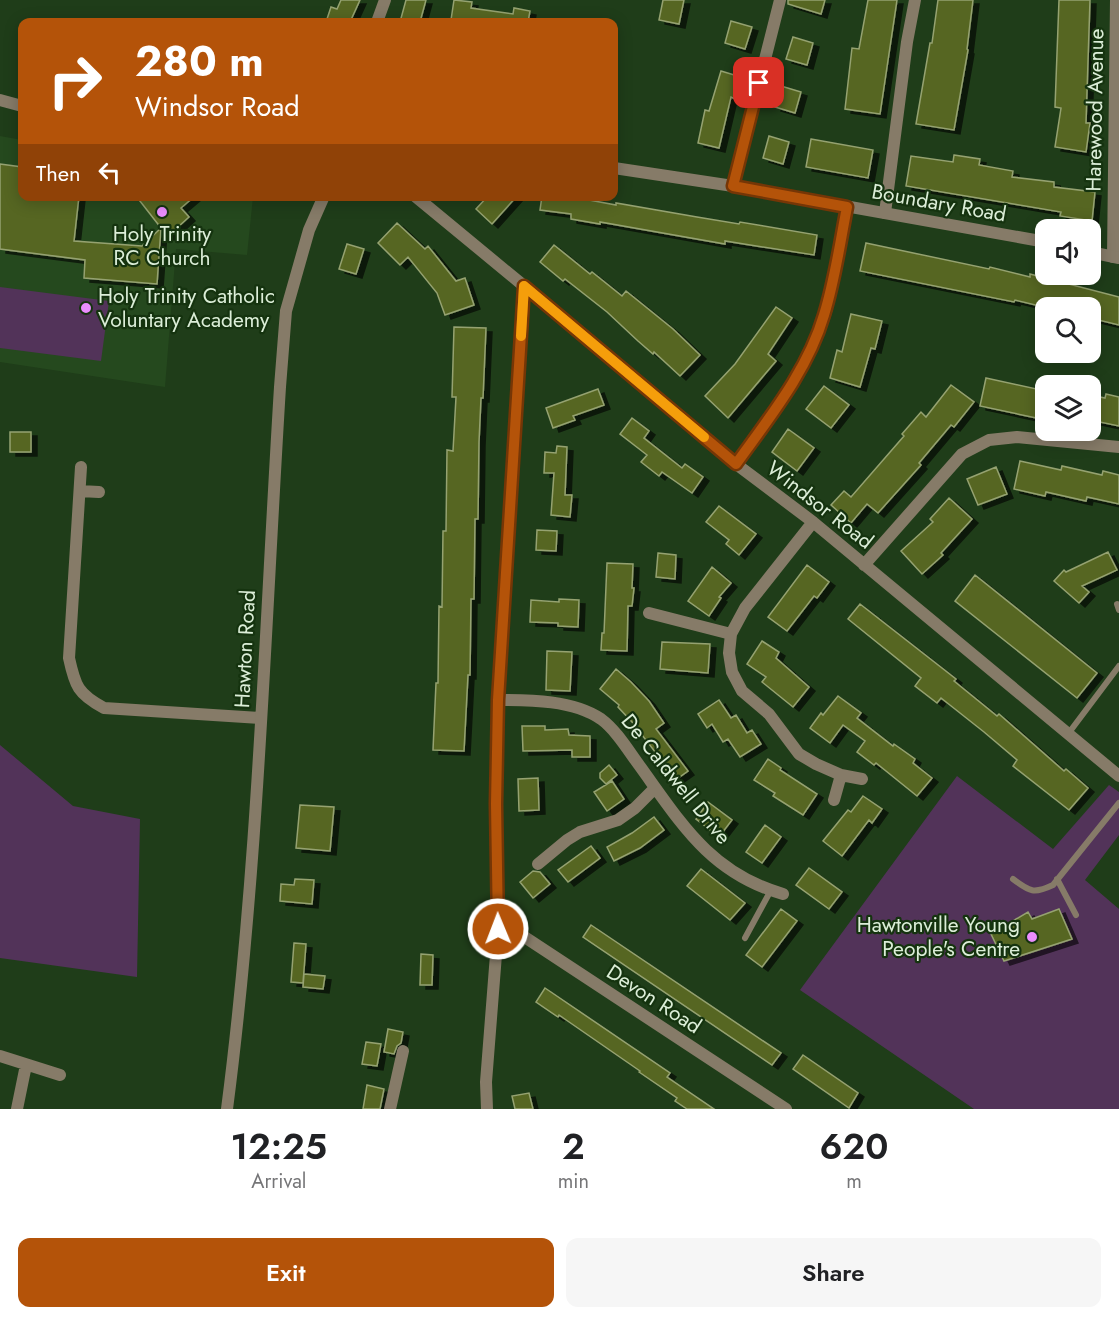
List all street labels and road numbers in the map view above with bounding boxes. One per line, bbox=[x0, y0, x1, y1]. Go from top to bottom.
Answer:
street label: Harewood Avenue bbox=[1079, 28, 1111, 192]
street label: Boundary Road bbox=[869, 176, 1009, 230]
street label: Windsor Road bbox=[760, 454, 880, 556]
street label: Hawton Road bbox=[227, 589, 263, 709]
street label: De Caldwell Drive bbox=[614, 707, 738, 851]
street label: Devon Road bbox=[601, 957, 707, 1041]

